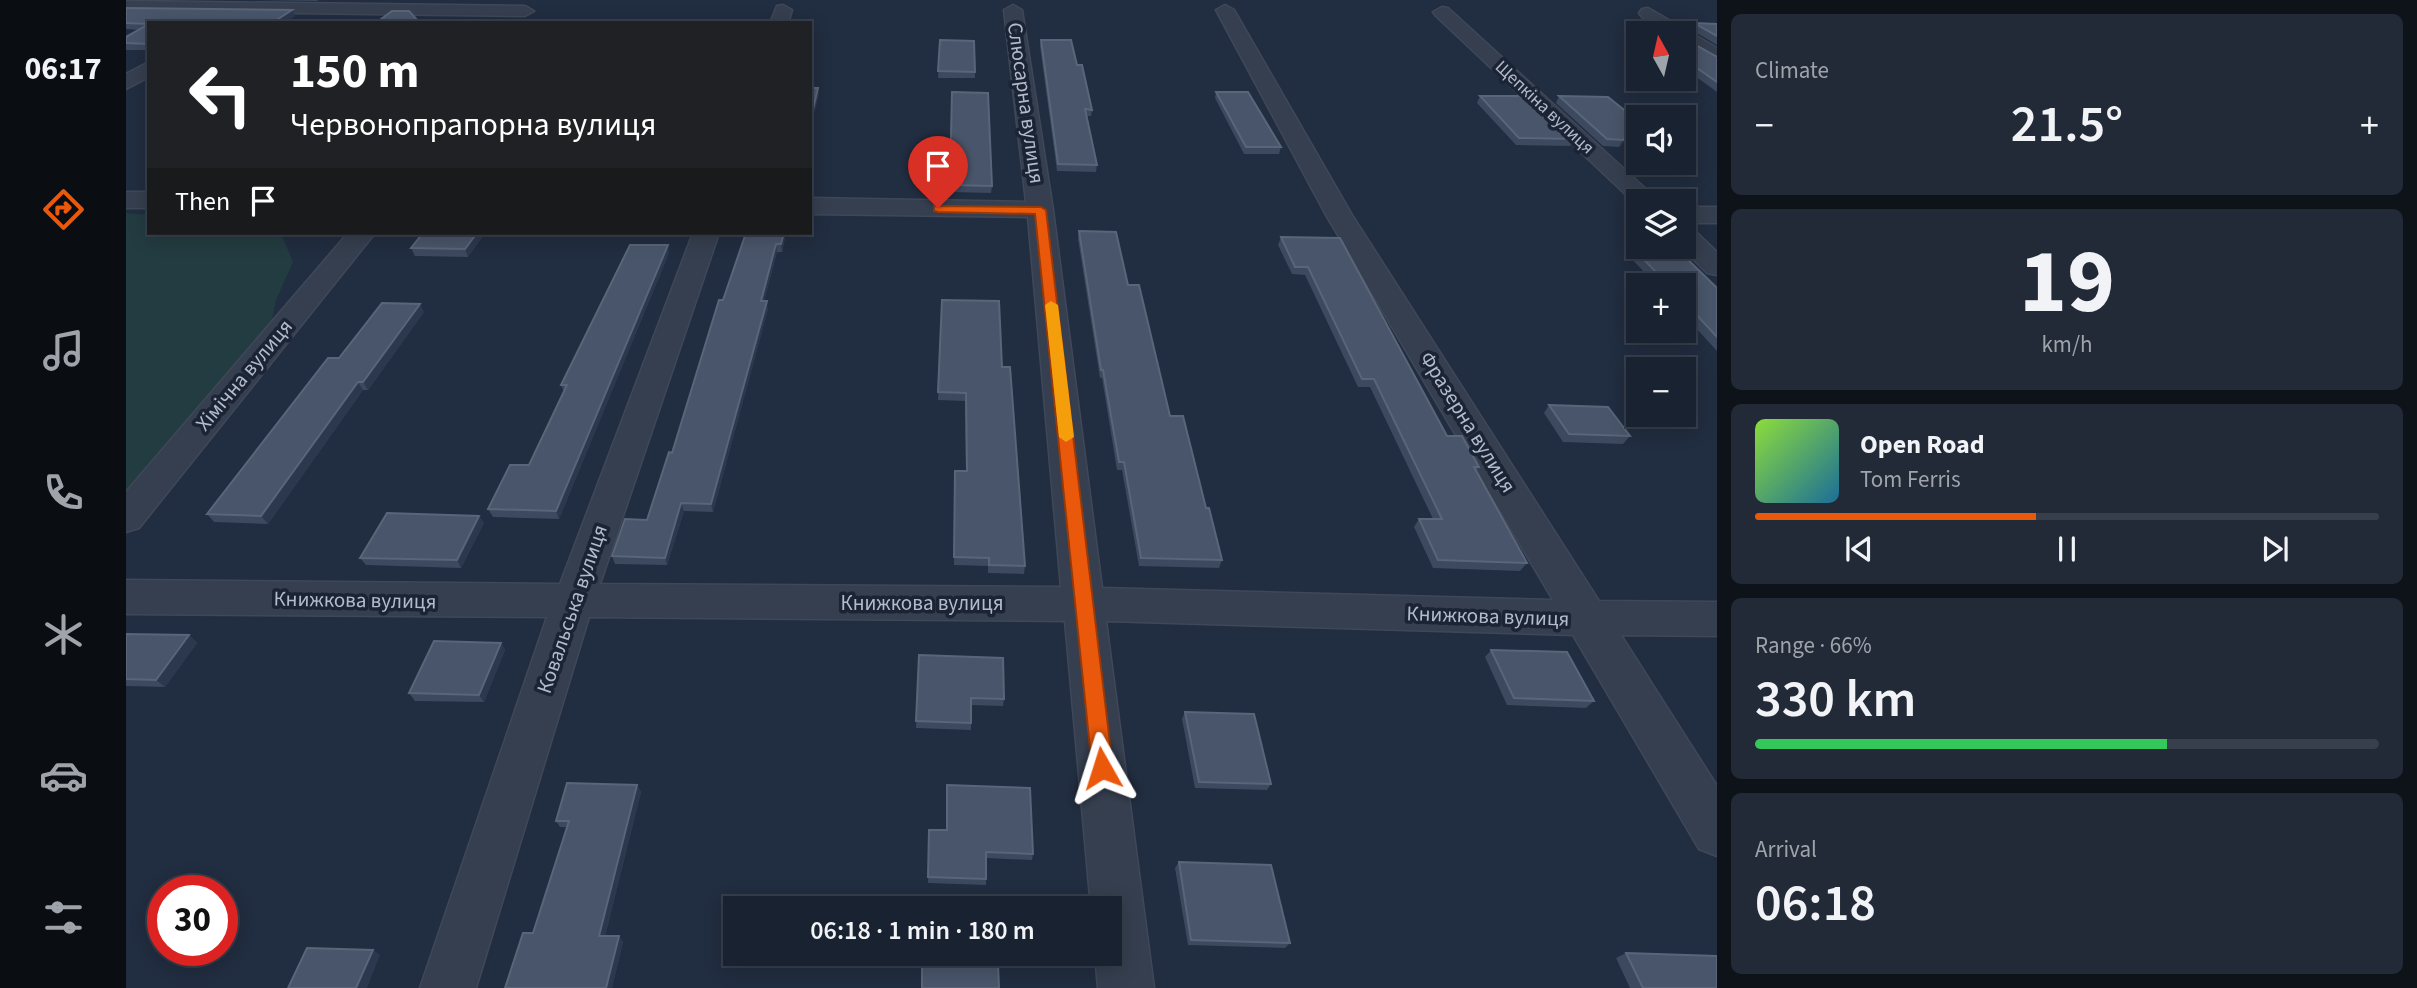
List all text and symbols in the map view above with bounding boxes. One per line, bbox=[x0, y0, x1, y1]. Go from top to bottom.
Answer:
street label: Слюсарна вулиця bbox=[1000, 20, 1052, 186]
north arrow bbox=[1626, 21, 1696, 91]
map controls bbox=[1626, 21, 1696, 427]
text: 150 m bbox=[290, 37, 419, 107]
text: 06:17 bbox=[24, 46, 102, 92]
icon: left bbox=[175, 49, 266, 140]
text: Climate bbox=[1755, 54, 1829, 87]
street label: Щепкіна вулиця bbox=[1490, 55, 1600, 160]
text: 21.5° bbox=[2011, 88, 2123, 162]
text: − bbox=[1755, 99, 1774, 153]
text: + bbox=[2360, 99, 2379, 153]
text: Червонопрапорна вулиця bbox=[290, 102, 656, 148]
button: sound bbox=[1626, 105, 1696, 175]
pin bbox=[908, 136, 968, 208]
icon: arrive bbox=[919, 147, 957, 185]
icon: arrive bbox=[244, 182, 282, 220]
text: Then bbox=[175, 183, 230, 220]
icon: directions bbox=[39, 185, 88, 234]
button: layers bbox=[1626, 189, 1696, 259]
text: 19 bbox=[2019, 218, 2115, 347]
button: + bbox=[1626, 273, 1696, 343]
street label: Хімічна вулиця bbox=[188, 313, 300, 437]
icon: music bbox=[39, 326, 88, 375]
text: km/h bbox=[2041, 328, 2093, 361]
street label: Фразерна вулиця bbox=[1413, 346, 1523, 498]
button: − bbox=[1626, 357, 1696, 427]
text: Open Road bbox=[1860, 426, 1985, 463]
text: Tom Ferris bbox=[1860, 463, 1961, 496]
icon: phone bbox=[39, 468, 88, 517]
street label: Ковальська вулиця bbox=[529, 521, 615, 697]
icon: previous bbox=[1840, 530, 1878, 568]
icon: pause bbox=[2048, 530, 2086, 568]
icon: next bbox=[2256, 530, 2294, 568]
street label: Книжкова вулиця bbox=[273, 584, 437, 616]
street label: Книжкова вулиця bbox=[841, 588, 1003, 618]
street label: Книжкова вулиця bbox=[1406, 598, 1570, 634]
icon: climate bbox=[39, 610, 88, 659]
text: Range · 66% bbox=[1755, 629, 1872, 662]
text: 330 km bbox=[1755, 663, 1916, 737]
position arrow bbox=[1065, 731, 1139, 805]
icon: car bbox=[39, 751, 88, 800]
text: Arrival bbox=[1755, 833, 1817, 866]
text: 06:18 bbox=[1755, 867, 1876, 941]
speed limit sign: 30 bbox=[147, 875, 238, 966]
icon: filters bbox=[39, 893, 88, 942]
text: 06:18 · 1 min · 180 m bbox=[810, 912, 1035, 949]

